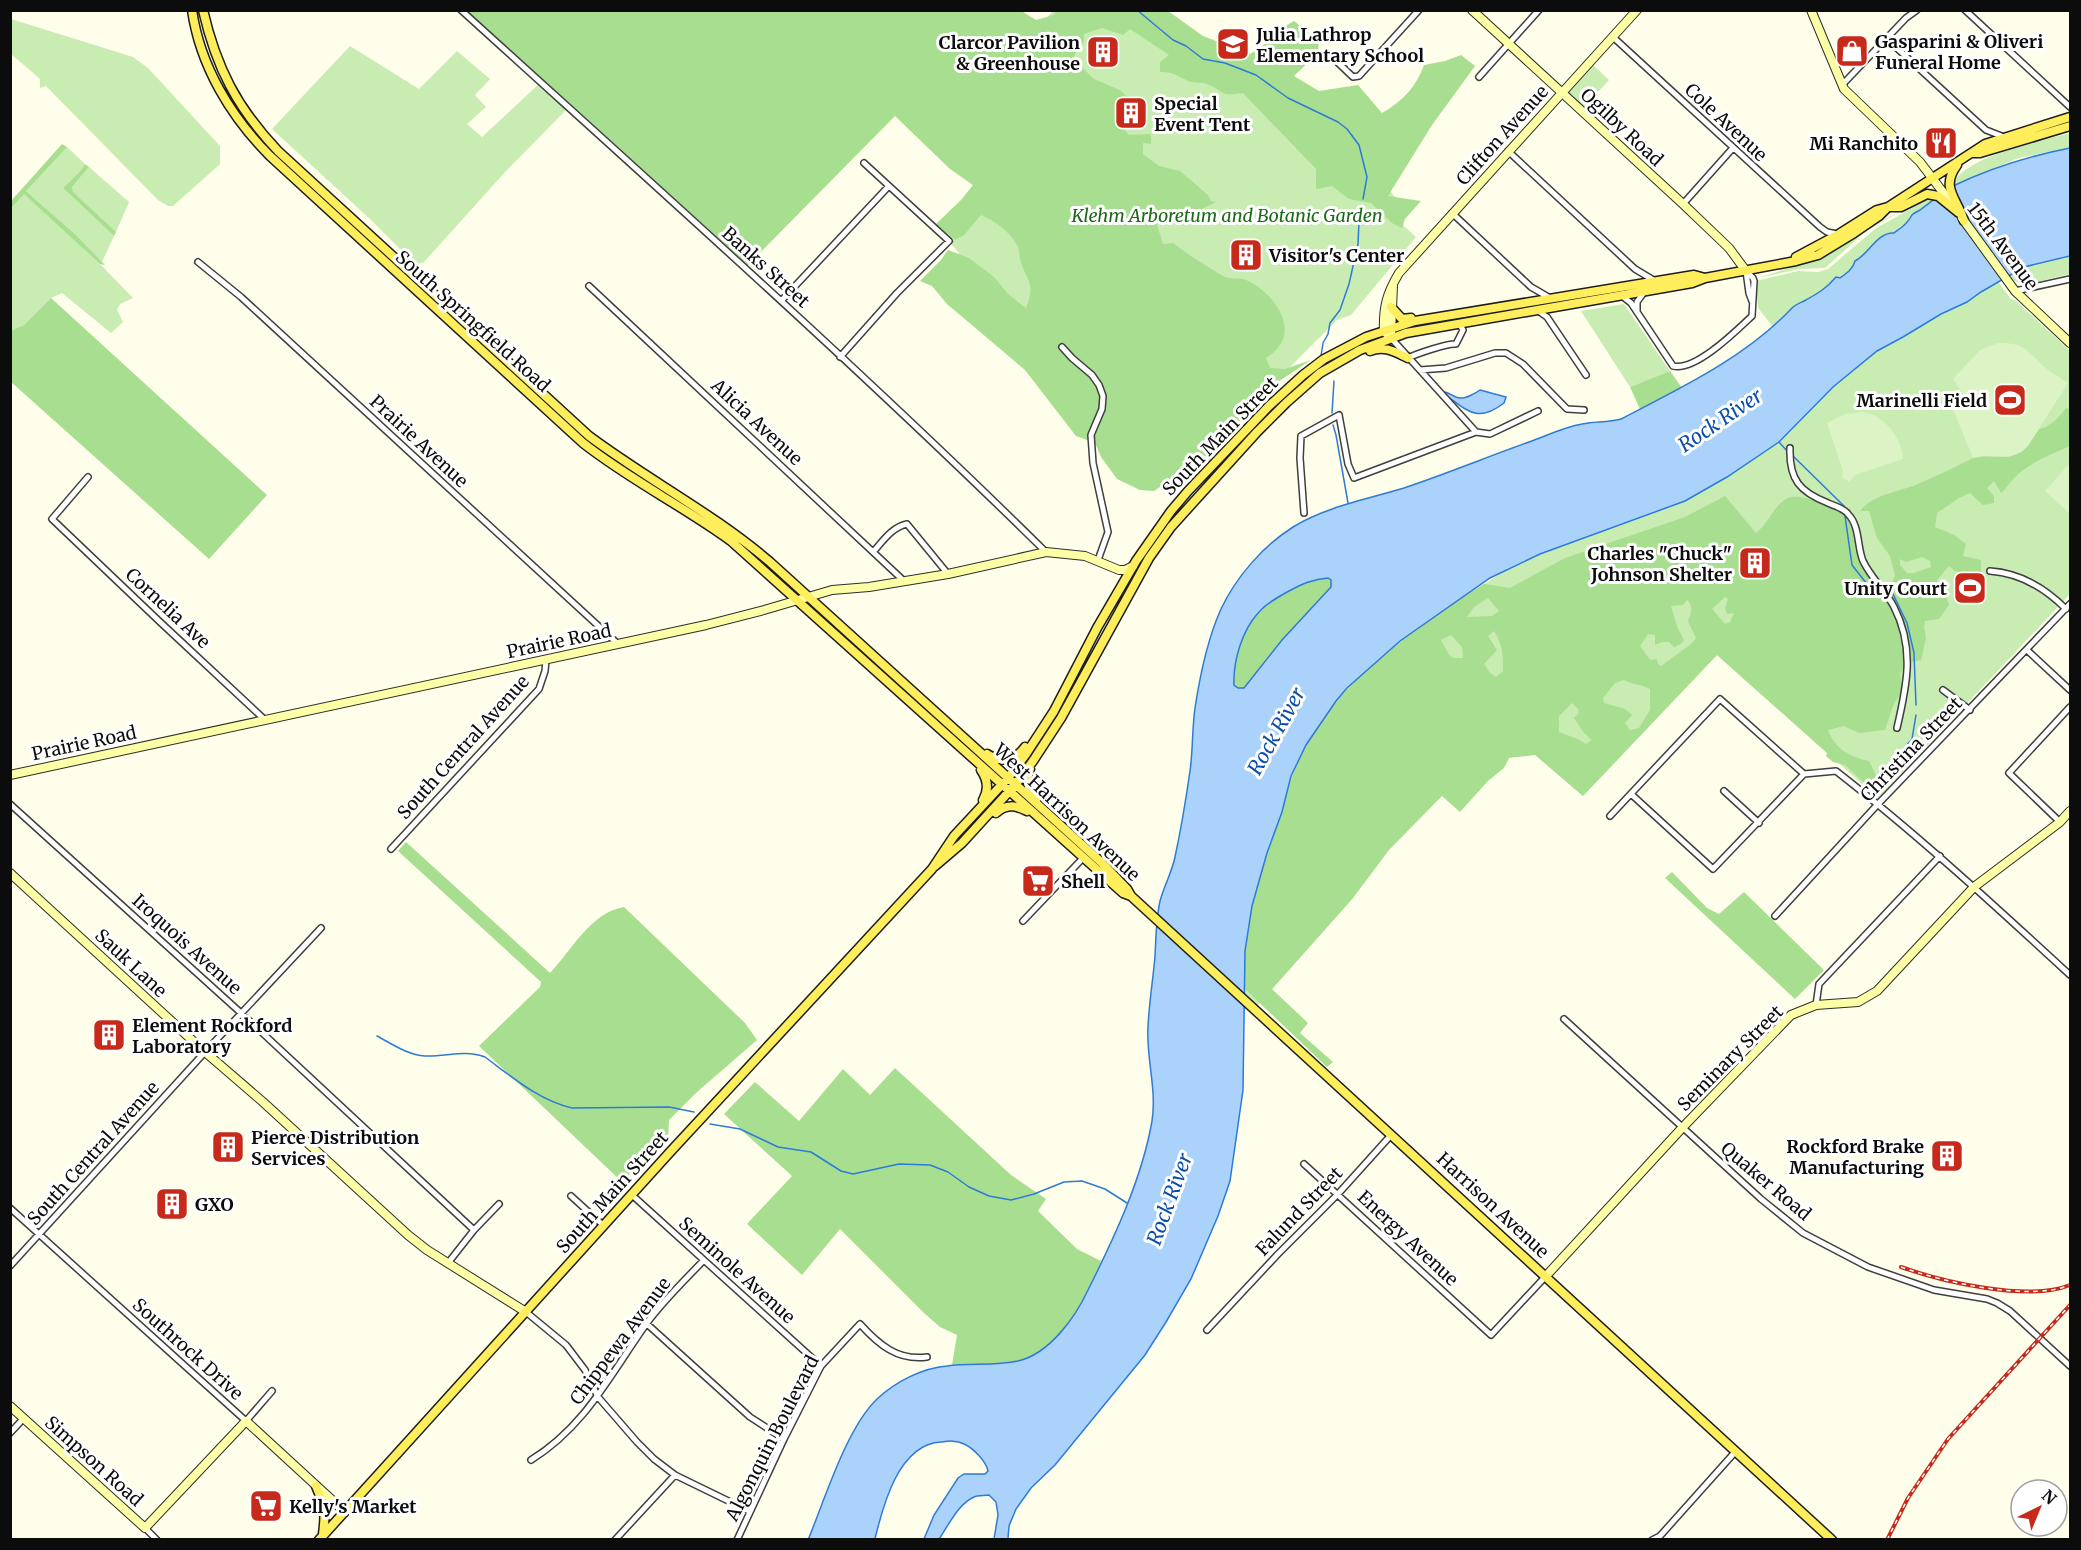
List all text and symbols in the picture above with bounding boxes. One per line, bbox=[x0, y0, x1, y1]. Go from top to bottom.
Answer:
place label: Julia Lathrop Elementary School bbox=[1255, 23, 1424, 67]
school or university icon: Julia Lathrop Elementary School bbox=[1215, 26, 1251, 62]
place label: Gasparini & Oliveri Funeral Home bbox=[1875, 30, 2043, 74]
place label: Clarcor Pavilion & Greenhouse bbox=[939, 31, 1080, 75]
shop icon: Gasparini & Oliveri Funeral Home bbox=[1834, 33, 1870, 69]
building icon: Clarcor Pavilion & Greenhouse bbox=[1085, 34, 1121, 70]
street label: Cole Avenue bbox=[1680, 78, 1772, 166]
street label: Clifton Avenue bbox=[1451, 80, 1553, 190]
street label: Ogilby Road bbox=[1576, 83, 1668, 171]
place label: Special Event Tent bbox=[1154, 92, 1251, 136]
building icon: Special Event Tent bbox=[1113, 95, 1149, 131]
restaurant icon: Mi Ranchito bbox=[1923, 125, 1959, 161]
place label: Mi Ranchito bbox=[1810, 132, 1918, 155]
street label: 15th Avenue bbox=[1963, 198, 2043, 294]
park label: Klehm Arboretum and Botanic Garden bbox=[1070, 204, 1383, 227]
street label: Banks Street bbox=[717, 222, 815, 312]
building icon: Visitor's Center bbox=[1228, 237, 1264, 273]
place label: Visitor's Center bbox=[1268, 244, 1404, 267]
street label: South Springfield Road bbox=[391, 245, 555, 397]
street label: South Main Street bbox=[1157, 372, 1283, 500]
street label: Alicia Avenue bbox=[706, 373, 807, 470]
water label: Rock River bbox=[1673, 382, 1767, 457]
sports icon: Marinelli Field bbox=[1992, 382, 2028, 418]
place label: Marinelli Field bbox=[1857, 389, 1987, 412]
street label: Prairie Avenue bbox=[365, 390, 473, 492]
place label: Charles "Chuck" Johnson Shelter bbox=[1588, 542, 1732, 586]
building icon: Charles "Chuck" Johnson Shelter bbox=[1737, 545, 1773, 581]
street label: Cornelia Ave bbox=[121, 563, 215, 653]
sports icon: Unity Court bbox=[1952, 570, 1988, 606]
place label: Unity Court bbox=[1844, 577, 1948, 600]
street label: Prairie Road bbox=[505, 619, 614, 663]
street label: South Central Avenue bbox=[392, 670, 534, 824]
water label: Rock River bbox=[1242, 682, 1311, 779]
street label: Christina Street bbox=[1855, 692, 1967, 806]
street label: Prairie Road bbox=[30, 721, 139, 765]
street label: West Harrison Avenue bbox=[988, 738, 1145, 886]
supermarket icon: Shell bbox=[1020, 863, 1056, 899]
place label: Shell bbox=[1061, 870, 1105, 893]
street label: Iroquois Avenue bbox=[128, 889, 246, 999]
street label: Sauk Lane bbox=[90, 924, 172, 1002]
street label: Seminary Street bbox=[1672, 1000, 1788, 1116]
place label: Element Rockford Laboratory bbox=[132, 1014, 292, 1058]
building icon: Element Rockford Laboratory bbox=[91, 1017, 127, 1053]
street label: South Central Avenue bbox=[22, 1076, 164, 1230]
place label: Pierce Distribution Services bbox=[251, 1126, 419, 1170]
street label: South Main Street bbox=[551, 1126, 673, 1258]
building icon: Pierce Distribution Services bbox=[210, 1129, 246, 1165]
place label: Rockford Brake Manufacturing bbox=[1786, 1135, 1924, 1179]
street label: Quaker Road bbox=[1716, 1137, 1816, 1225]
building icon: Rockford Brake Manufacturing bbox=[1929, 1138, 1965, 1174]
street label: Harrison Avenue bbox=[1432, 1147, 1554, 1263]
water label: Rock River bbox=[1141, 1149, 1197, 1248]
street label: Falund Street bbox=[1251, 1162, 1347, 1260]
street label: Energy Avenue bbox=[1353, 1185, 1463, 1291]
building icon: GXO bbox=[154, 1186, 190, 1222]
place label: GXO bbox=[195, 1193, 234, 1216]
street label: Seminole Avenue bbox=[674, 1212, 800, 1328]
street label: Chippewa Avenue bbox=[565, 1273, 675, 1409]
street label: Southrock Drive bbox=[128, 1293, 248, 1405]
street label: Algonquin Boulevard bbox=[720, 1351, 824, 1526]
street label: Simpson Road bbox=[40, 1411, 148, 1511]
north arrow bbox=[2009, 1478, 2069, 1538]
text: N bbox=[2038, 1485, 2061, 1509]
supermarket icon: Kelly's Market bbox=[248, 1488, 284, 1524]
place label: Kelly's Market bbox=[289, 1495, 417, 1518]

